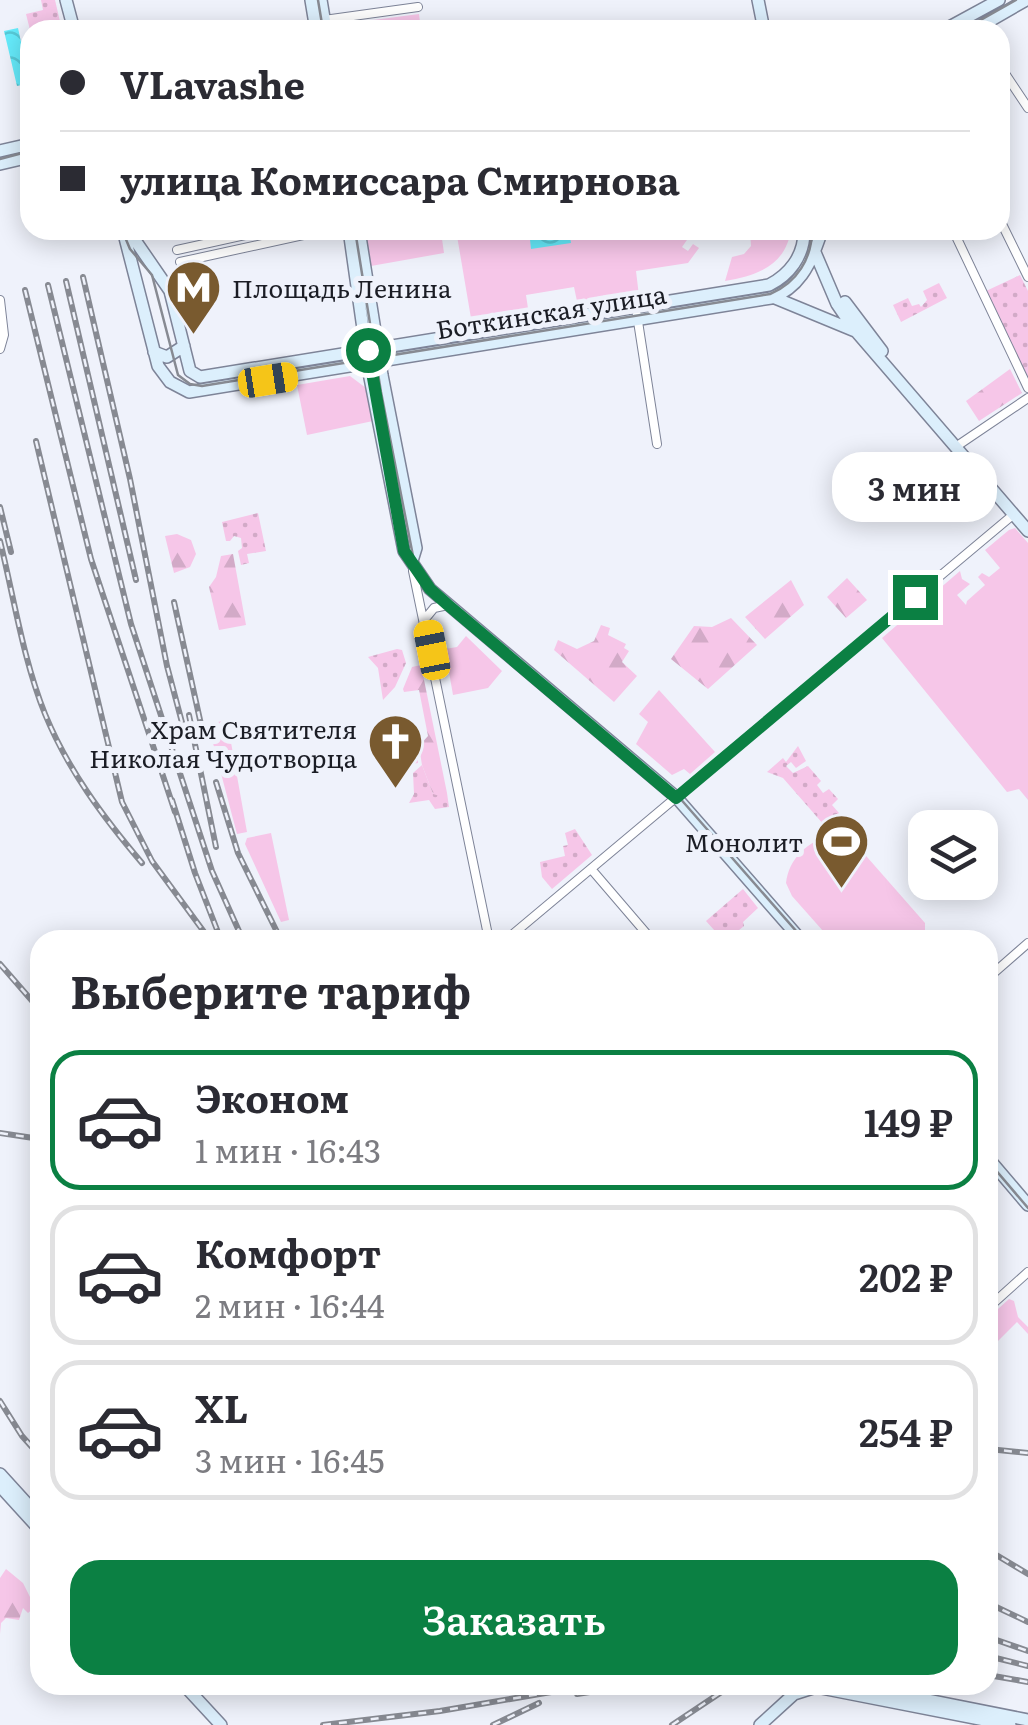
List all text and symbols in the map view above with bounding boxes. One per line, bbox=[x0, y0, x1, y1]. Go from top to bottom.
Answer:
text: VLavashe bbox=[120, 54, 305, 111]
text: улица Комиссара Смирнова bbox=[120, 150, 680, 207]
metro station icon: Площадь Ленина bbox=[163, 257, 223, 336]
place label: Площадь Ленина bbox=[232, 269, 452, 306]
street label: Боткинская улица bbox=[433, 274, 669, 347]
route start bbox=[346, 328, 391, 373]
car bbox=[236, 360, 300, 400]
callout: 3 мин bbox=[832, 452, 998, 522]
text: 3 мин bbox=[868, 463, 961, 511]
route end bbox=[893, 575, 938, 620]
car bbox=[412, 618, 452, 682]
place label: Храм Святителя Николая Чудотворца bbox=[89, 710, 358, 776]
church icon: Храм Святителя Николая Чудотворца bbox=[366, 712, 426, 791]
map controls bbox=[908, 810, 998, 900]
button: layers bbox=[908, 810, 998, 900]
sports icon: Монолит bbox=[812, 811, 872, 890]
place label: Монолит bbox=[685, 823, 803, 860]
text: Выберите тариф bbox=[70, 956, 471, 1023]
text: Эконом bbox=[195, 1068, 349, 1125]
icon: car bbox=[75, 1075, 165, 1165]
text: 149 ₽ bbox=[864, 1092, 953, 1149]
text: 1 мин · 16:43 bbox=[195, 1125, 381, 1173]
text: Комфорт bbox=[195, 1223, 381, 1280]
icon: car bbox=[75, 1230, 165, 1320]
text: 202 ₽ bbox=[859, 1247, 953, 1304]
text: 2 мин · 16:44 bbox=[195, 1280, 385, 1328]
text: XL bbox=[195, 1378, 248, 1435]
icon: car bbox=[75, 1385, 165, 1475]
text: 254 ₽ bbox=[859, 1402, 953, 1459]
text: 3 мин · 16:45 bbox=[195, 1435, 384, 1483]
button: Заказать bbox=[70, 1560, 958, 1675]

